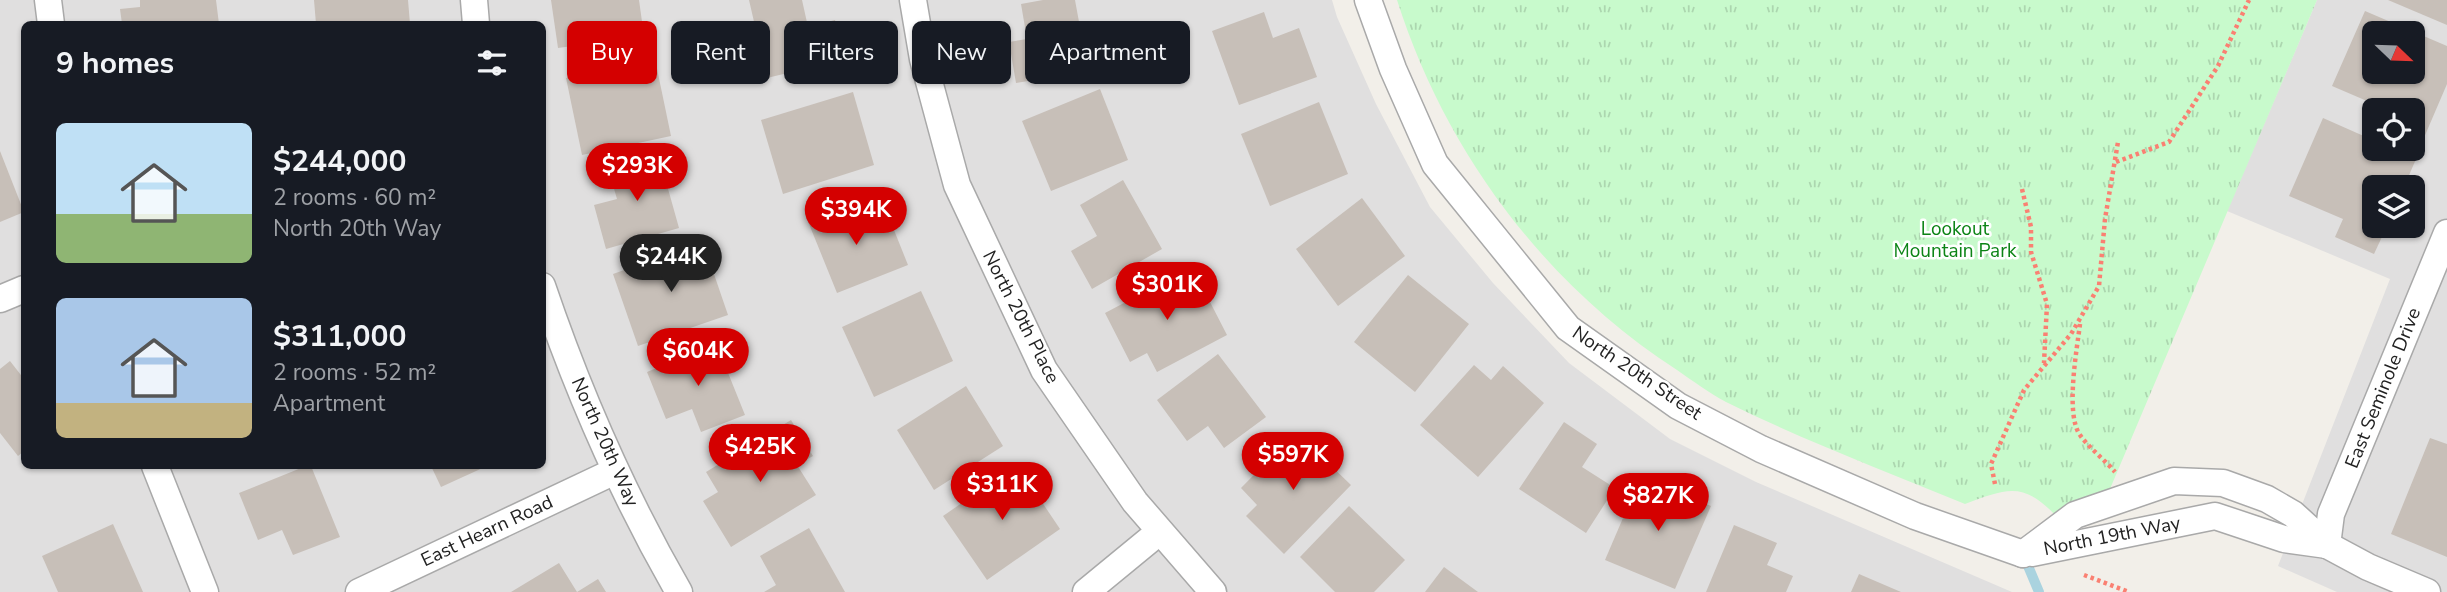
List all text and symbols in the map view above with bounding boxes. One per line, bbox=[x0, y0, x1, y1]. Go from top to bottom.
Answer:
chip: Buy bbox=[567, 21, 657, 84]
chip: Rent bbox=[671, 21, 770, 84]
chip: Filters bbox=[784, 21, 898, 84]
chip: New bbox=[912, 21, 1011, 84]
chip: Apartment bbox=[1025, 21, 1190, 84]
north arrow bbox=[2362, 21, 2426, 84]
map controls bbox=[2362, 21, 2425, 238]
text: 9 homes bbox=[56, 43, 174, 84]
icon: filters bbox=[473, 44, 511, 82]
button: locate bbox=[2362, 98, 2425, 161]
text: $244,000 bbox=[273, 141, 406, 182]
pin: $293K bbox=[588, 144, 686, 203]
text: $293K bbox=[602, 150, 672, 181]
icon: home bbox=[112, 151, 196, 235]
button: layers bbox=[2362, 175, 2425, 238]
text: 2 rooms · 60 m² bbox=[273, 182, 436, 213]
pin: $394K bbox=[807, 188, 905, 247]
text: $394K bbox=[821, 194, 891, 225]
text: North 20th Way bbox=[273, 213, 441, 244]
park label: Lookout Mountain Park bbox=[1893, 216, 2017, 264]
pin: $244K bbox=[622, 234, 720, 294]
text: $244K bbox=[636, 241, 706, 272]
street label: North 20th Place bbox=[976, 246, 1066, 388]
pin: $301K bbox=[1118, 262, 1216, 322]
text: $301K bbox=[1132, 269, 1202, 300]
street label: East Seminole Drive bbox=[2339, 304, 2427, 472]
text: $311,000 bbox=[273, 316, 406, 357]
street label: North 20th Street bbox=[1567, 320, 1707, 426]
icon: home bbox=[112, 326, 196, 410]
pin: $604K bbox=[649, 328, 747, 388]
text: $604K bbox=[663, 335, 733, 366]
text: 2 rooms · 52 m² bbox=[273, 357, 436, 388]
street label: North 20th Way bbox=[565, 373, 645, 511]
text: Apartment bbox=[273, 388, 385, 419]
pin: $425K bbox=[711, 424, 809, 484]
text: $425K bbox=[725, 431, 795, 462]
pin: $597K bbox=[1244, 433, 1342, 492]
text: $597K bbox=[1258, 439, 1328, 470]
pin: $311K bbox=[953, 462, 1051, 522]
text: $311K bbox=[967, 469, 1037, 500]
pin: $827K bbox=[1609, 474, 1707, 533]
text: $827K bbox=[1623, 480, 1693, 511]
street label: East Hearn Road bbox=[417, 489, 557, 573]
street label: North 19th Way bbox=[2041, 510, 2183, 562]

